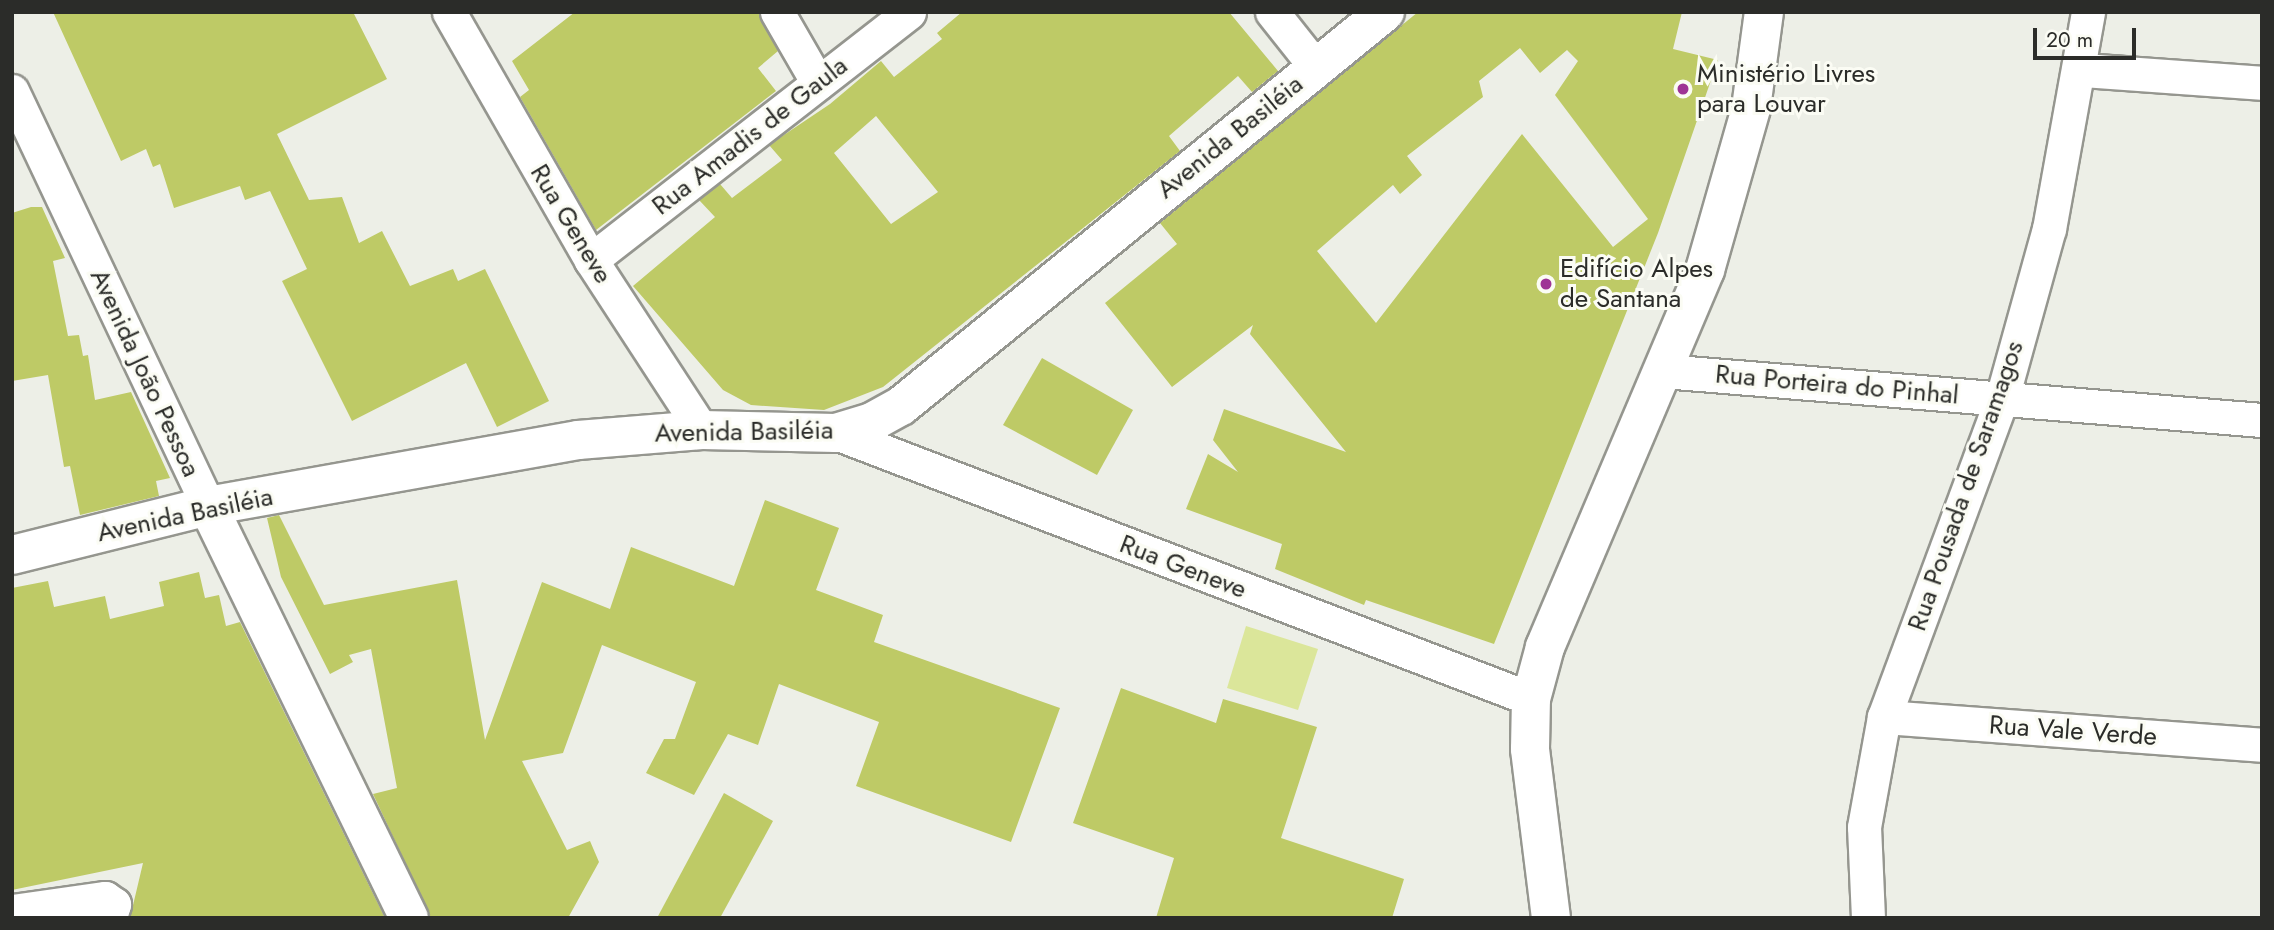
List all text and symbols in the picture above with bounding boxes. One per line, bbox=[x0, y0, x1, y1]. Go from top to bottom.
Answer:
scale bar bbox=[2036, 14, 2139, 58]
text: 20 m bbox=[2046, 25, 2093, 55]
street label: Rua Amadis de Gaula bbox=[646, 50, 854, 222]
place label: Ministério Livres para Louvar bbox=[1697, 58, 1875, 119]
street label: Avenida Basiléia bbox=[1151, 69, 1309, 205]
marker: Ministério Livres para Louvar bbox=[1675, 81, 1691, 97]
street label: Rua Geneve bbox=[523, 159, 619, 289]
place label: Edifício Alpes de Santana bbox=[1560, 253, 1713, 314]
street label: Avenida João Pessoa bbox=[83, 264, 207, 482]
marker: Edifício Alpes de Santana bbox=[1538, 276, 1554, 292]
street label: Rua Pousada de Saramagos bbox=[1902, 337, 2030, 635]
street label: Rua Porteira do Pinhal bbox=[1714, 359, 1960, 411]
street label: Avenida Basiléia bbox=[654, 415, 834, 449]
street label: Avenida Basiléia bbox=[94, 481, 276, 549]
street label: Rua Geneve bbox=[1115, 529, 1251, 605]
street label: Rua Vale Verde bbox=[1988, 710, 2158, 752]

